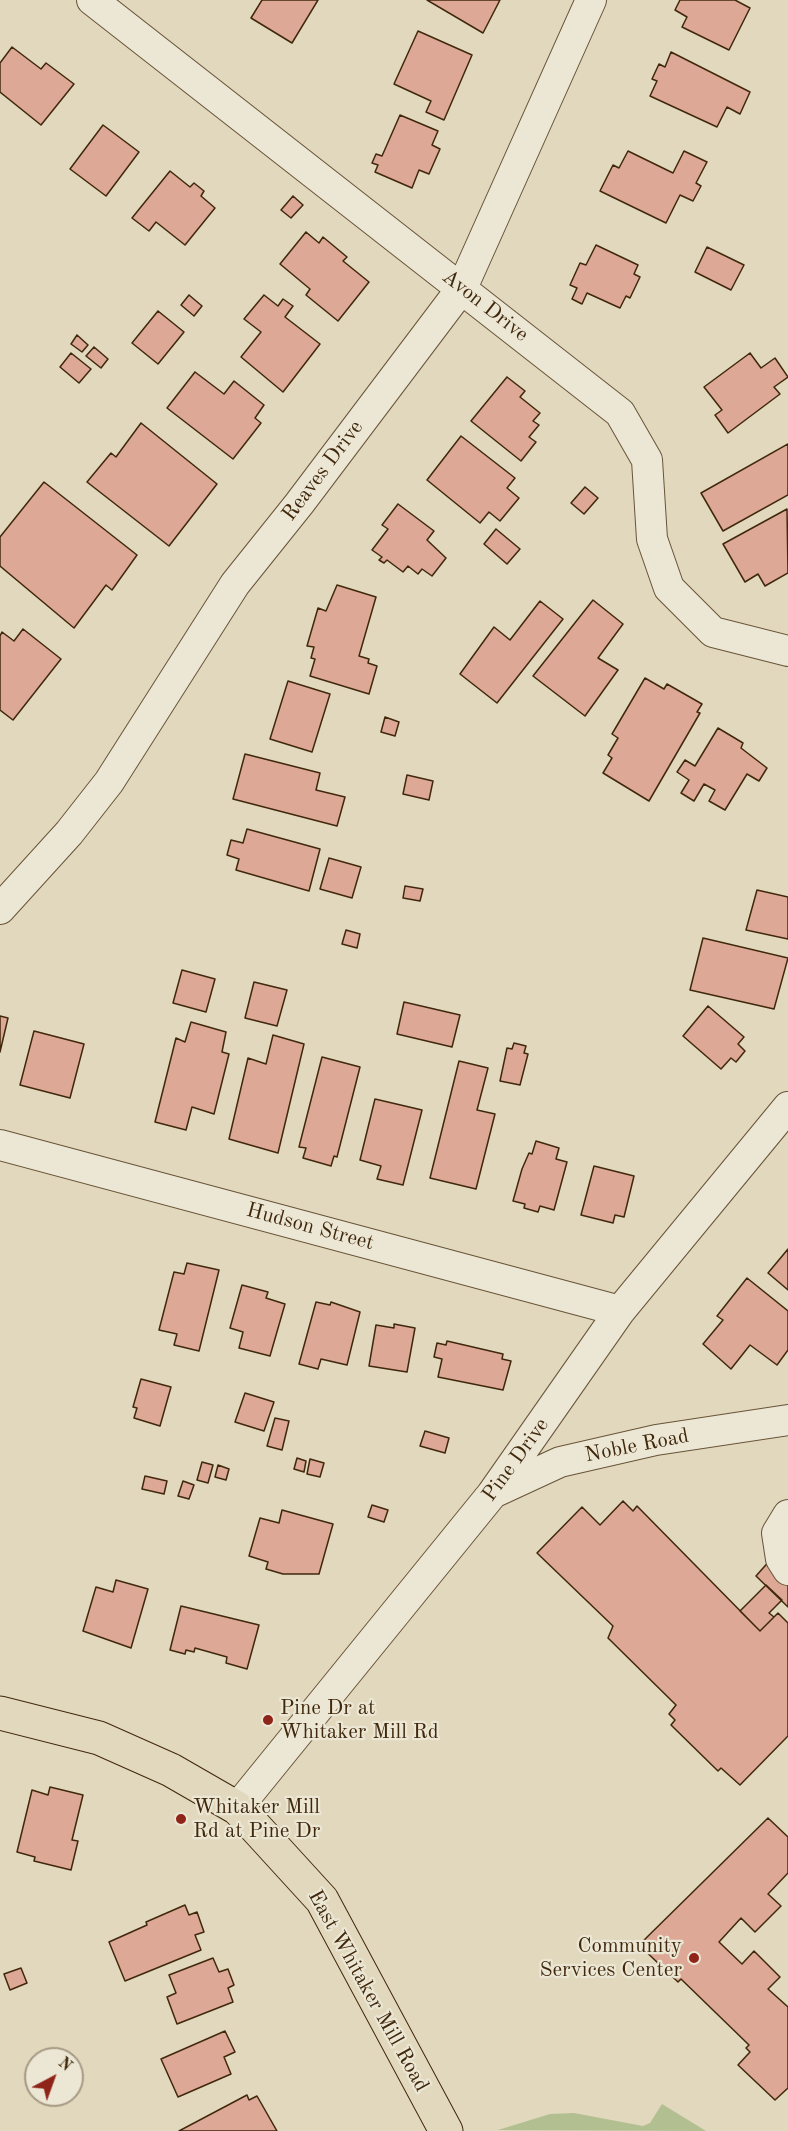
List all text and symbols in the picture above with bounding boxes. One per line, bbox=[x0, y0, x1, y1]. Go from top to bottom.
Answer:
street label: Avon Drive bbox=[437, 264, 533, 348]
street label: Reaves Drive bbox=[277, 416, 369, 526]
street label: Hudson Street bbox=[243, 1198, 377, 1256]
street label: Pine Drive bbox=[477, 1413, 555, 1507]
street label: Noble Road bbox=[583, 1424, 691, 1468]
place label: Pine Dr at Whitaker Mill Rd bbox=[280, 1695, 439, 1745]
marker: Pine Dr at Whitaker Mill Rd bbox=[261, 1713, 275, 1727]
place label: Whitaker Mill Rd at Pine Dr bbox=[193, 1794, 320, 1844]
marker: Whitaker Mill Rd at Pine Dr bbox=[174, 1812, 188, 1826]
street label: East Whitaker Mill Road bbox=[302, 1886, 434, 2096]
place label: Community Services Center bbox=[539, 1933, 682, 1983]
marker: Community Services Center bbox=[687, 1951, 701, 1965]
north arrow bbox=[24, 2047, 84, 2107]
text: N bbox=[55, 2055, 74, 2075]

